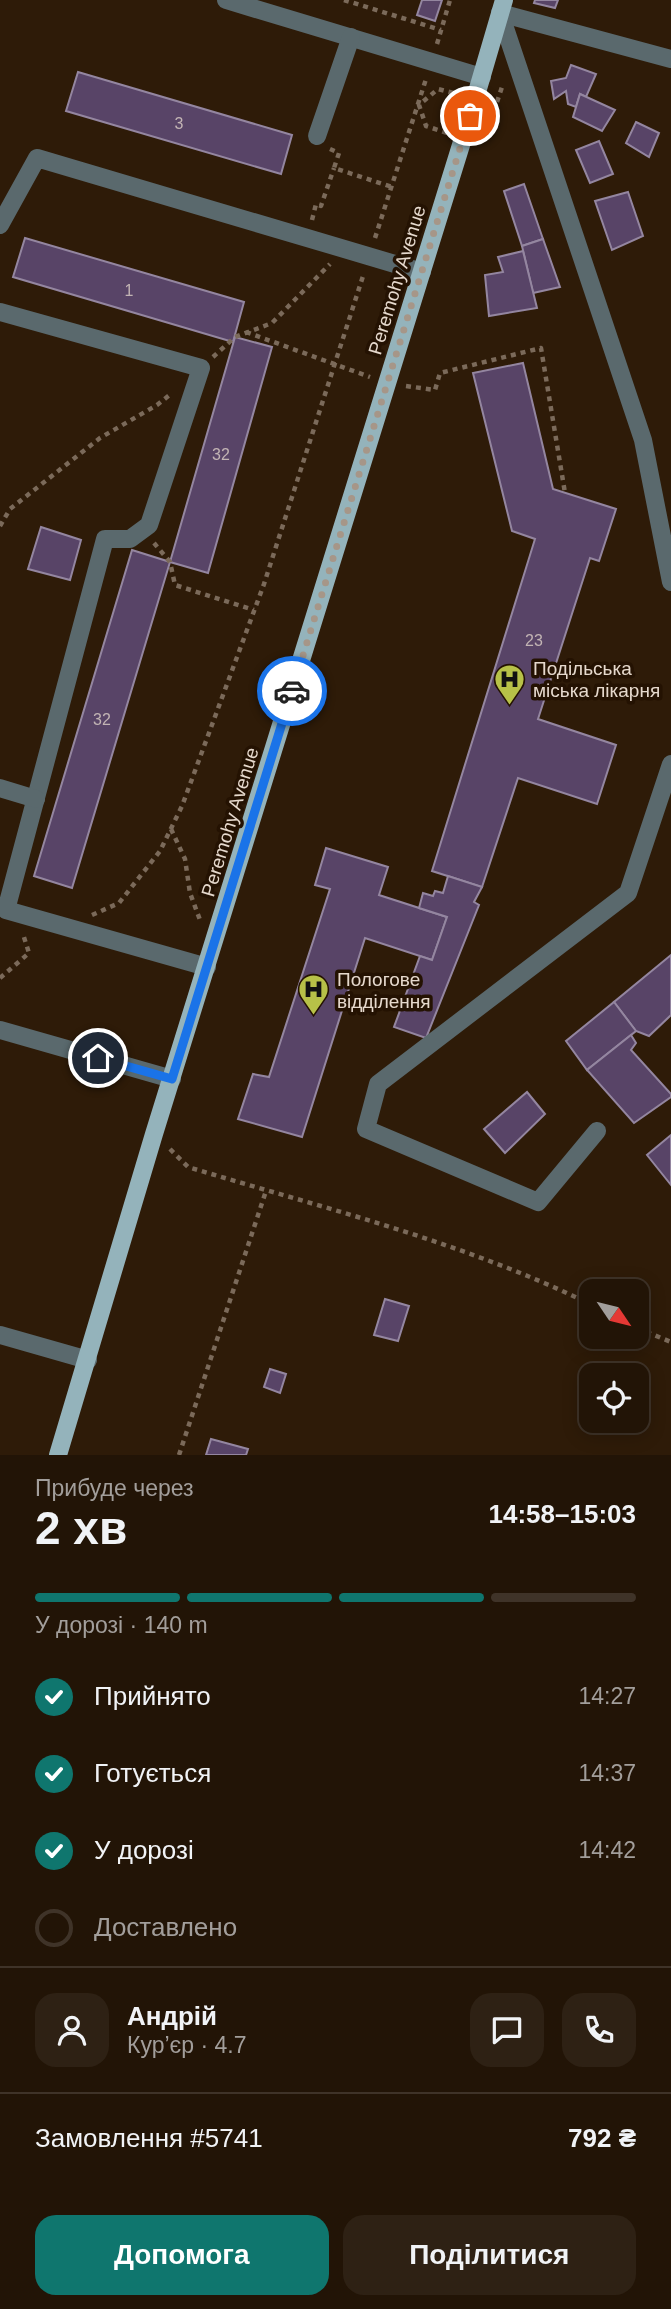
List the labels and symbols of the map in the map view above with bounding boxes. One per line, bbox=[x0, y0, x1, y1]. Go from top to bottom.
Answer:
pin bbox=[440, 86, 500, 146]
house number: 3 bbox=[175, 115, 184, 132]
street label: Peremohy Avenue bbox=[364, 203, 430, 357]
house number: 1 bbox=[125, 282, 134, 299]
house number: 32 bbox=[212, 446, 230, 463]
house number: 23 bbox=[525, 632, 543, 649]
courier bbox=[257, 656, 327, 726]
place label: Подільська міська лікарня bbox=[533, 658, 660, 701]
hospital icon: Подільська міська лікарня bbox=[493, 662, 527, 706]
house number: 32 bbox=[93, 711, 111, 728]
street label: Peremohy Avenue bbox=[197, 745, 263, 899]
place label: Пологове відділення bbox=[337, 969, 431, 1012]
hospital icon: Пологове відділення bbox=[297, 973, 331, 1017]
pin bbox=[68, 1028, 128, 1088]
north arrow bbox=[579, 1279, 649, 1349]

